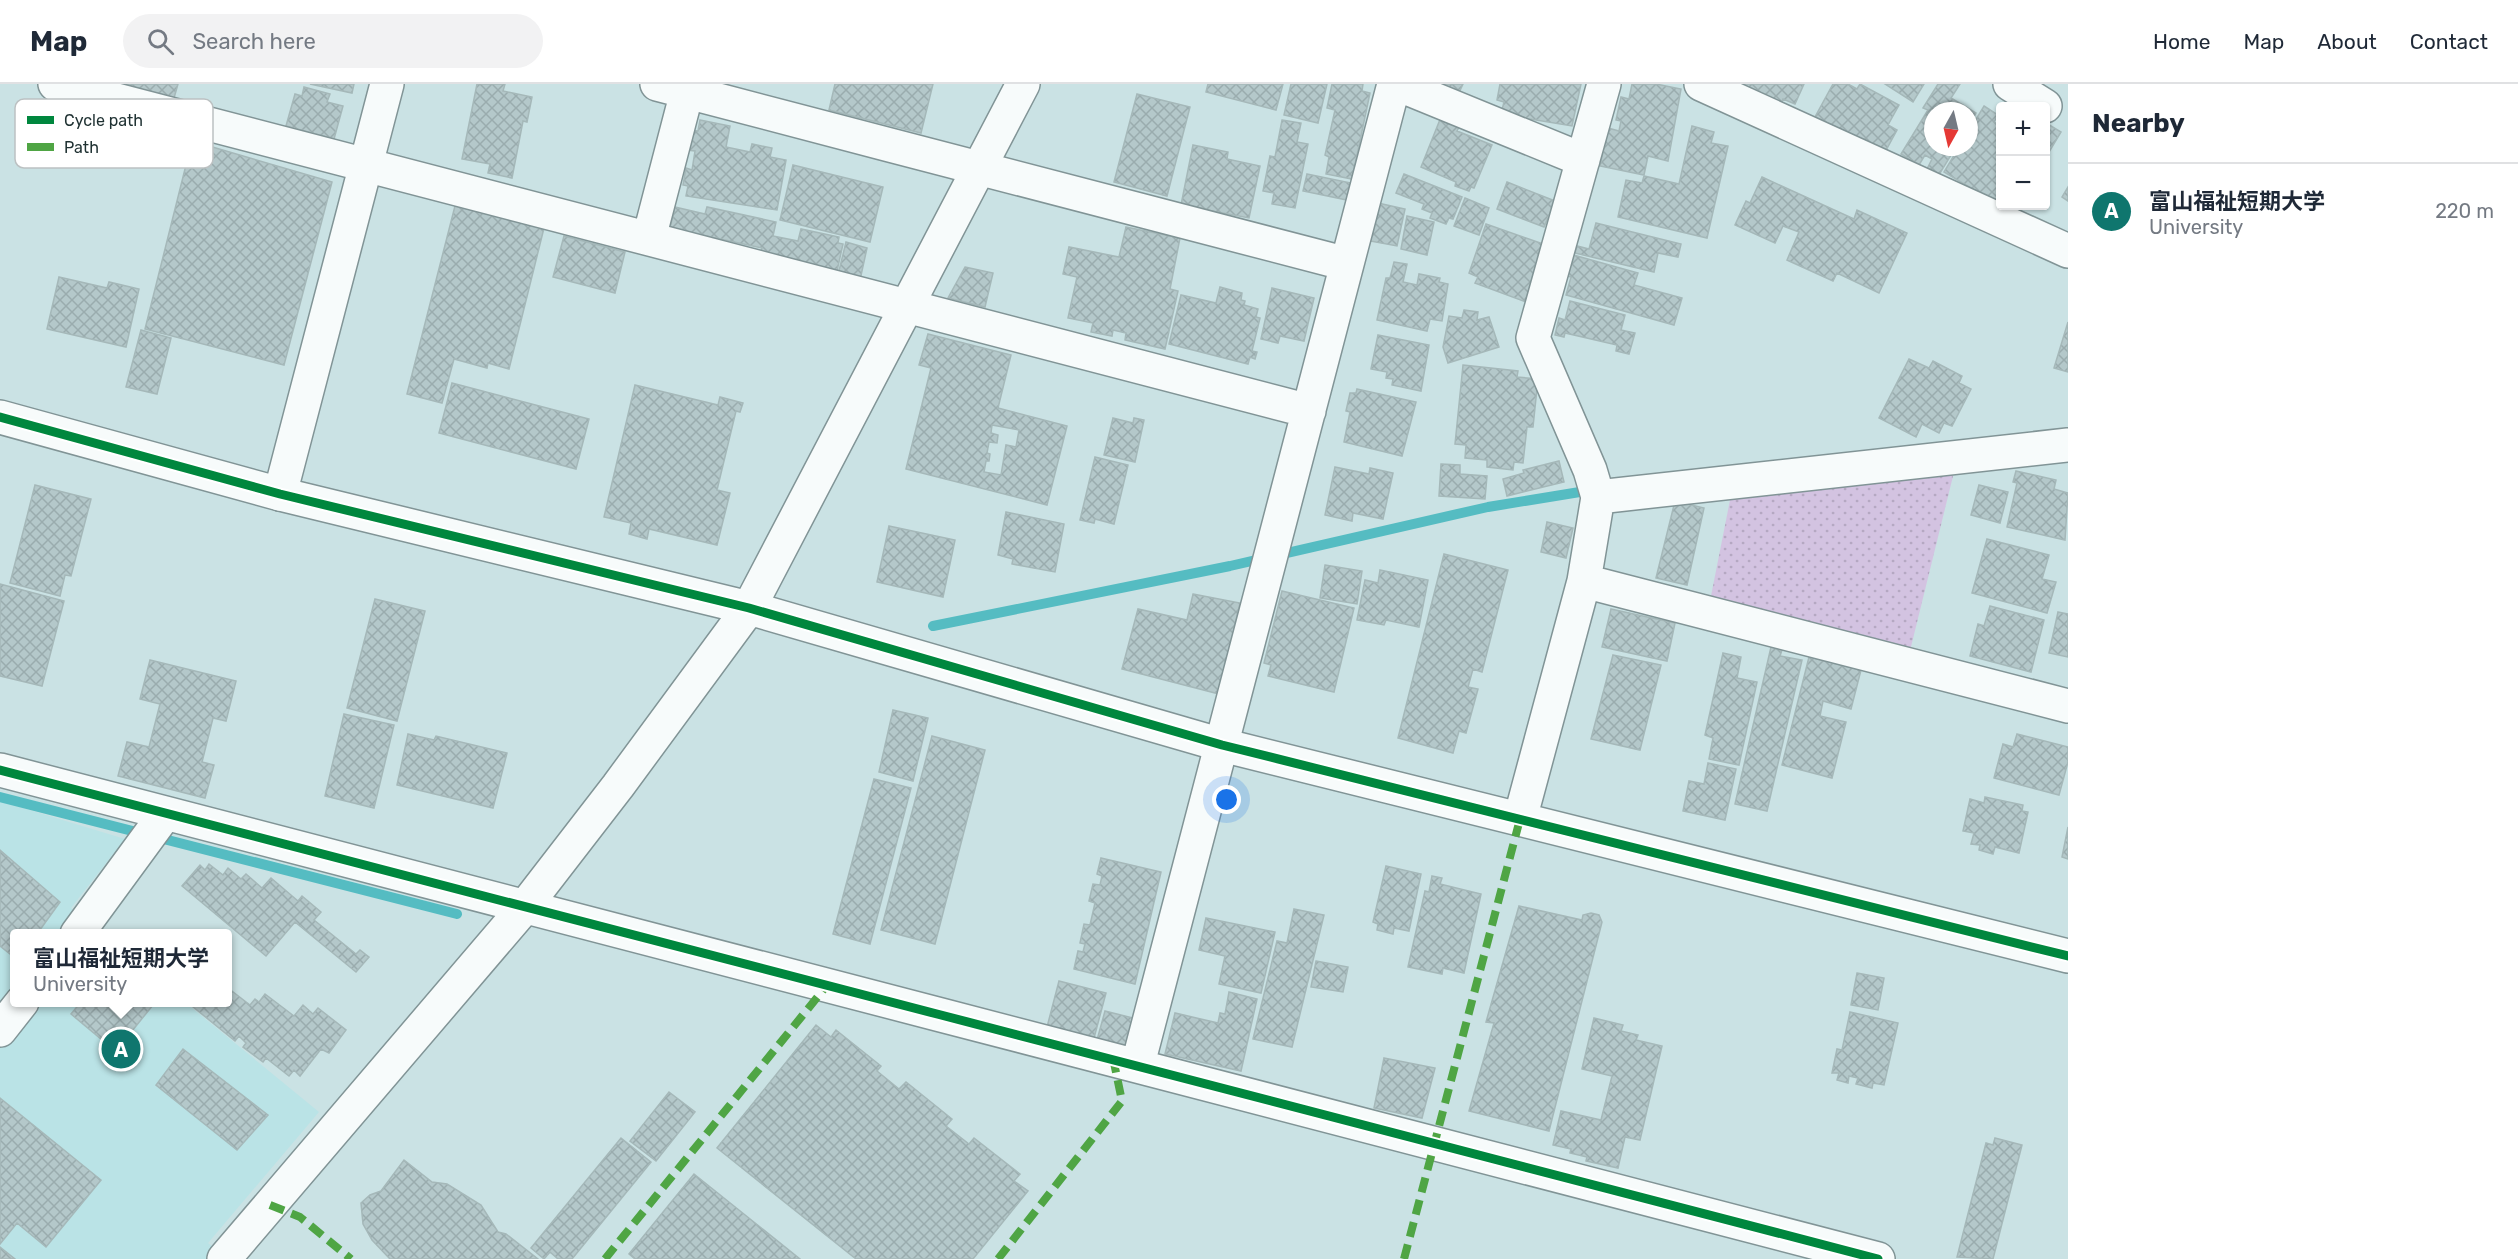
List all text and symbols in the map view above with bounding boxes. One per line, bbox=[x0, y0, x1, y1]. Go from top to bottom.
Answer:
search box bbox=[123, 14, 543, 68]
text: Map bbox=[30, 25, 87, 58]
icon: search bbox=[144, 25, 177, 58]
text: Search here bbox=[192, 28, 316, 55]
text: Home bbox=[2153, 29, 2210, 54]
text: Map bbox=[2243, 29, 2284, 54]
text: About bbox=[2317, 29, 2377, 54]
text: Contact bbox=[2410, 29, 2488, 54]
legend bbox=[15, 99, 213, 168]
north arrow bbox=[1924, 102, 1978, 156]
map controls bbox=[1996, 102, 2050, 210]
button: + bbox=[1996, 102, 2050, 156]
text: Nearby bbox=[2092, 108, 2185, 139]
text: Cycle path bbox=[64, 111, 143, 130]
text: Path bbox=[64, 138, 99, 157]
button: − bbox=[1996, 156, 2050, 210]
text: 富山福祉短期大学 bbox=[2149, 188, 2325, 215]
text: A bbox=[2104, 199, 2119, 223]
text: 220 m bbox=[2435, 199, 2494, 223]
text: University bbox=[2149, 215, 2243, 239]
your location bbox=[1212, 785, 1241, 814]
popup bbox=[10, 929, 232, 1007]
text: 富山福祉短期大学 bbox=[33, 945, 209, 972]
text: University bbox=[33, 972, 127, 996]
pin: A bbox=[102, 1026, 140, 1072]

